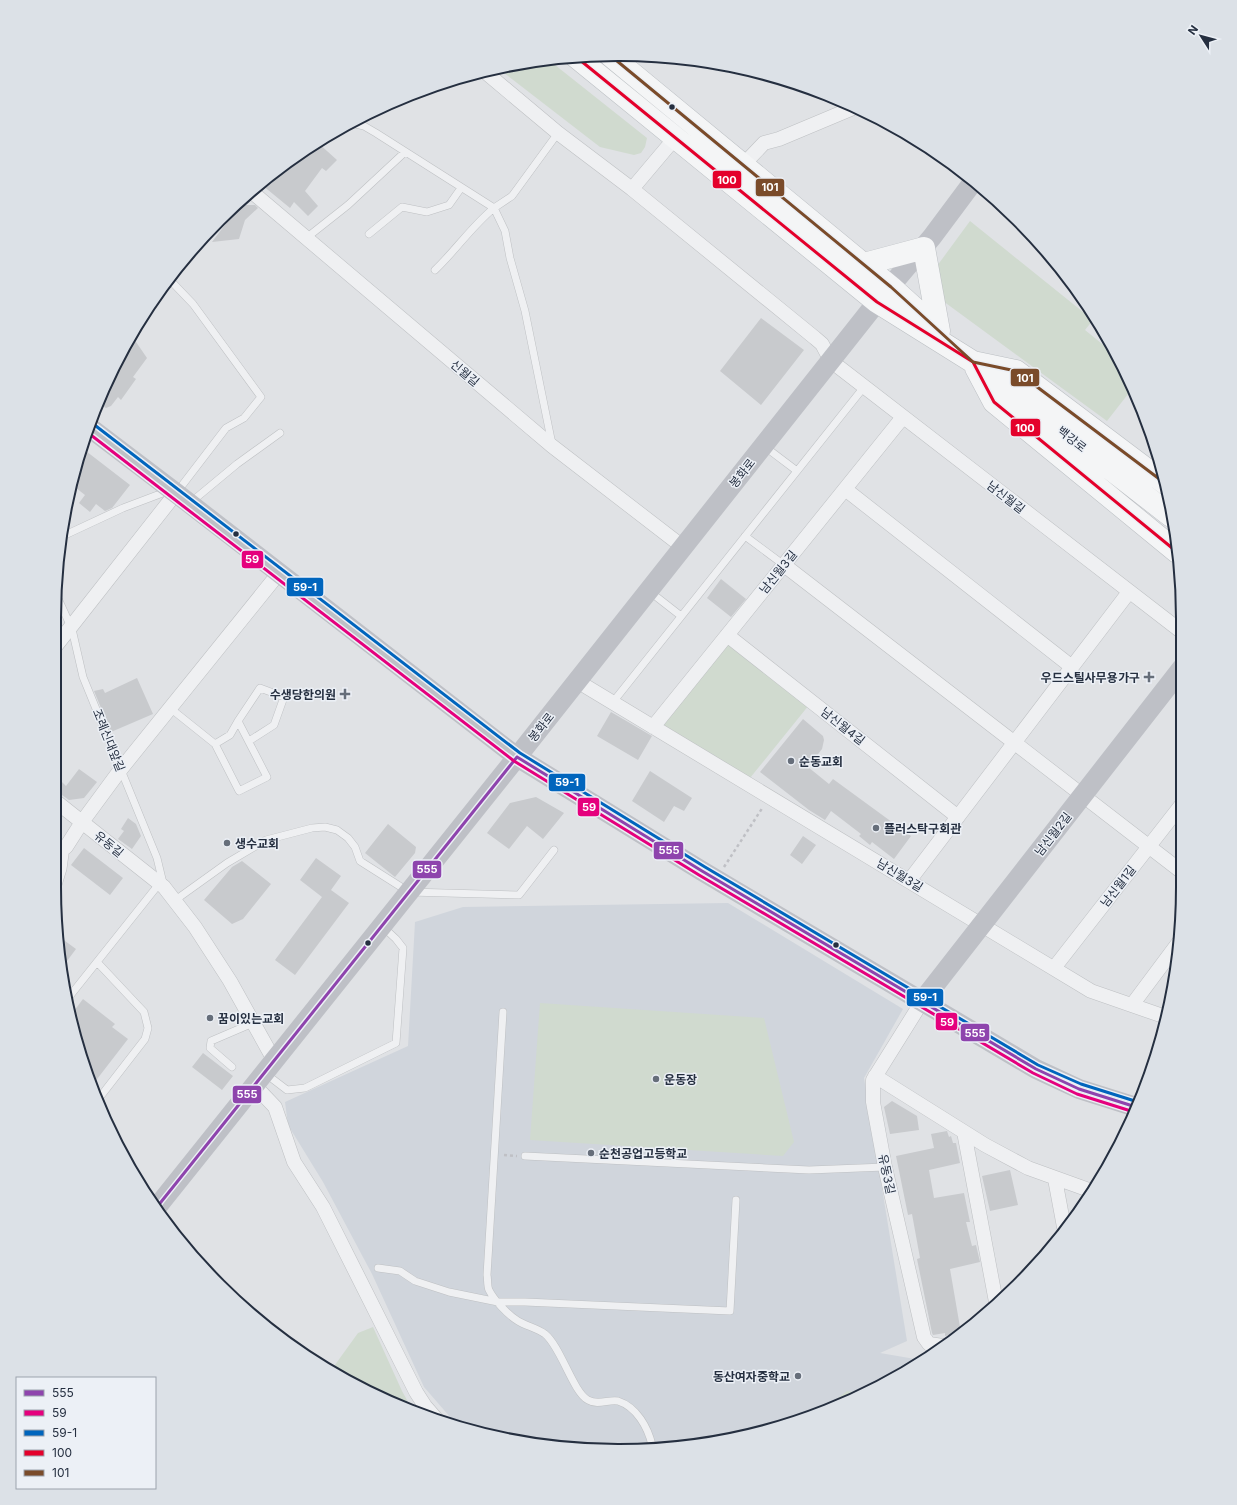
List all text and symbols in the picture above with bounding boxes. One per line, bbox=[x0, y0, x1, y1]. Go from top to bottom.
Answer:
north arrow bbox=[1181, 16, 1221, 56]
text: N bbox=[1185, 23, 1201, 38]
unlabelled marker bbox=[667, 102, 677, 112]
line badge: 100 bbox=[712, 170, 742, 189]
text: 100 bbox=[717, 173, 737, 187]
line badge: 101 bbox=[755, 178, 785, 197]
text: 101 bbox=[762, 180, 779, 194]
street label: 신월길 bbox=[447, 357, 483, 389]
line badge: 101 bbox=[1010, 368, 1040, 387]
text: 101 bbox=[1017, 371, 1034, 385]
line badge: 100 bbox=[1010, 418, 1041, 437]
text: 100 bbox=[1015, 421, 1035, 435]
street label: 백강로 bbox=[1054, 423, 1090, 455]
street label: 봉화로 bbox=[726, 455, 758, 491]
street label: 남신월길 bbox=[984, 477, 1028, 517]
unlabelled marker bbox=[231, 529, 241, 539]
street label: 남신월3길 bbox=[756, 547, 800, 597]
line badge: 59 bbox=[241, 550, 264, 569]
text: 59 bbox=[245, 552, 259, 566]
line badge: 59-1 bbox=[286, 577, 324, 597]
text: 59-1 bbox=[293, 580, 317, 594]
place label: 우드스틸사무용가구 bbox=[1041, 670, 1140, 685]
marker: 우드스틸사무용가구 bbox=[1143, 671, 1155, 683]
place label: 수생당한의원 bbox=[270, 687, 336, 702]
marker: 수생당한의원 bbox=[339, 688, 351, 700]
street label: 남신월4길 bbox=[818, 704, 868, 748]
street label: 조례신대앞길 bbox=[90, 706, 128, 774]
street label: 봉화로 bbox=[525, 709, 557, 745]
place label: 순동교회 bbox=[799, 754, 843, 769]
marker: 순동교회 bbox=[786, 756, 796, 766]
line badge: 59-1 bbox=[548, 773, 586, 792]
text: 59-1 bbox=[555, 775, 579, 789]
line badge: 59 bbox=[577, 797, 600, 817]
text: 59 bbox=[582, 800, 596, 814]
street label: 남신월2길 bbox=[1031, 809, 1075, 859]
place label: 플러스탁구회관 bbox=[884, 821, 961, 836]
marker: 플러스탁구회관 bbox=[871, 823, 881, 833]
street label: 유동길 bbox=[91, 828, 127, 860]
place label: 생수교회 bbox=[235, 836, 279, 851]
marker: 생수교회 bbox=[222, 838, 232, 848]
line badge: 555 bbox=[653, 841, 684, 860]
text: 555 bbox=[658, 843, 680, 857]
street label: 남신월3길 bbox=[874, 855, 926, 895]
line badge: 555 bbox=[412, 860, 442, 879]
text: 555 bbox=[416, 862, 438, 876]
street label: 남신월1길 bbox=[1097, 862, 1139, 910]
unlabelled marker bbox=[363, 938, 373, 948]
unlabelled marker bbox=[831, 940, 841, 950]
line badge: 59-1 bbox=[906, 988, 944, 1007]
text: 59-1 bbox=[913, 990, 937, 1004]
place label: 꿈이있는교회 bbox=[218, 1011, 284, 1026]
line badge: 59 bbox=[935, 1012, 958, 1031]
marker: 꿈이있는교회 bbox=[205, 1013, 215, 1023]
text: 59 bbox=[940, 1015, 954, 1029]
line badge: 555 bbox=[960, 1023, 990, 1042]
text: 555 bbox=[964, 1026, 986, 1040]
place label: 운동장 bbox=[664, 1072, 697, 1087]
marker: 운동장 bbox=[651, 1074, 661, 1084]
line badge: 555 bbox=[232, 1085, 262, 1104]
text: 555 bbox=[236, 1087, 258, 1101]
place label: 순천공업고등학교 bbox=[599, 1146, 687, 1161]
marker: 순천공업고등학교 bbox=[586, 1148, 596, 1158]
street label: 유동3길 bbox=[875, 1153, 899, 1195]
place label: 동산여자중학교 bbox=[713, 1369, 790, 1384]
marker: 동산여자중학교 bbox=[793, 1371, 803, 1381]
legend bbox=[16, 1377, 156, 1489]
text: 555 bbox=[52, 1385, 74, 1400]
text: 59 bbox=[52, 1405, 67, 1420]
text: 59-1 bbox=[52, 1425, 77, 1440]
text: 100 bbox=[52, 1445, 72, 1460]
text: 101 bbox=[52, 1465, 69, 1480]

